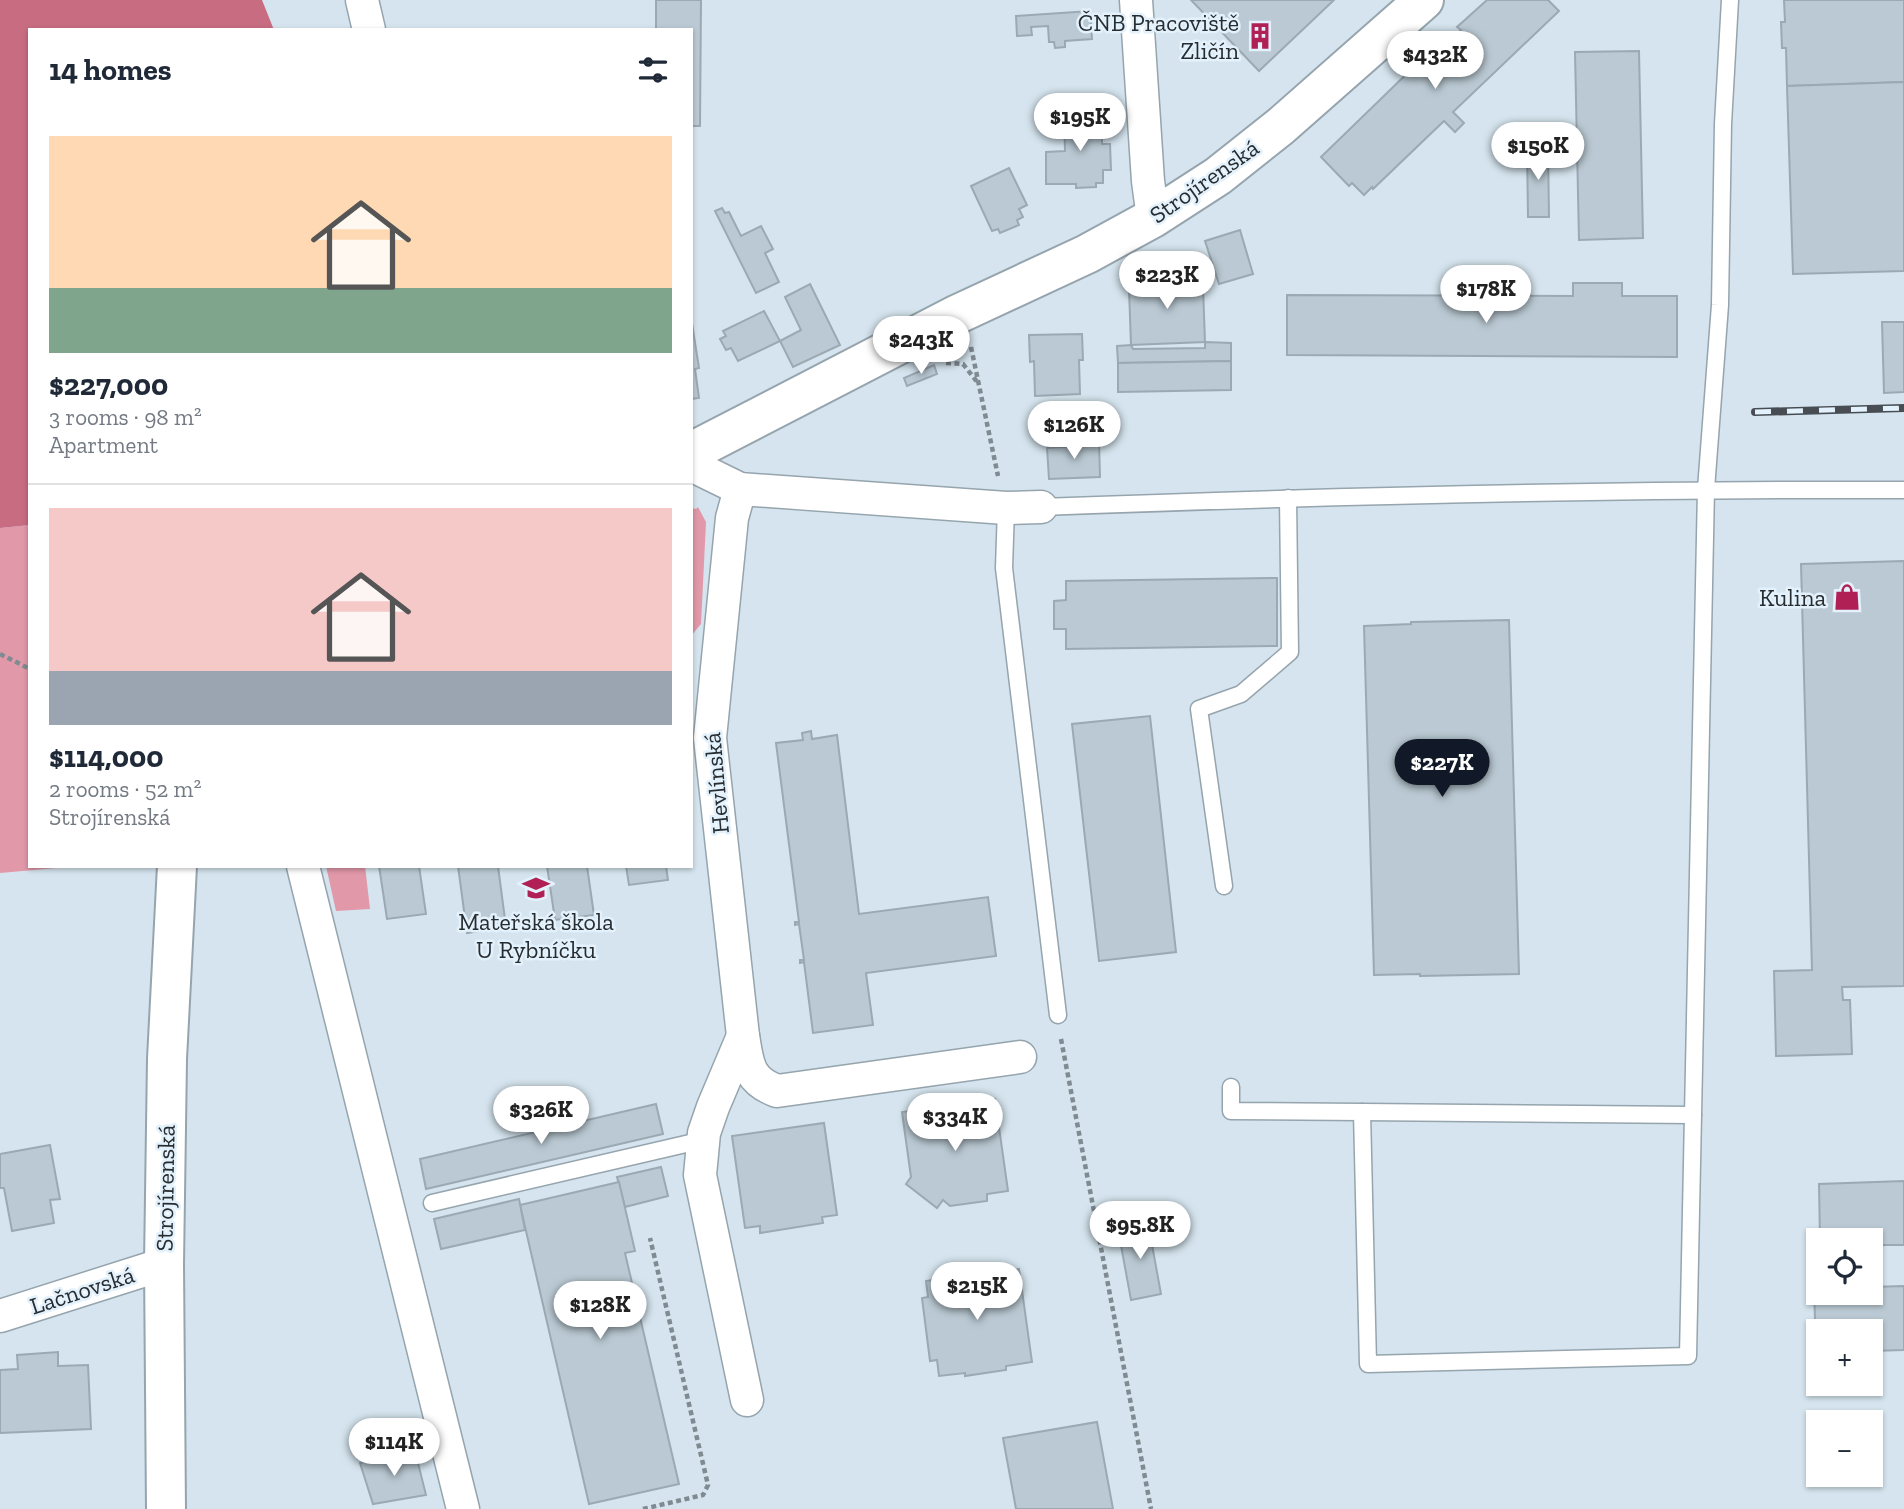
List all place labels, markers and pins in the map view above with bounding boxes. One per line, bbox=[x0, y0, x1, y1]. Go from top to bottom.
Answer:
place label: ČNB Pracoviště Zličín bbox=[1078, 8, 1239, 65]
building icon: ČNB Pracoviště Zličín bbox=[1245, 21, 1275, 51]
pin: $432K bbox=[1386, 32, 1484, 91]
pin: $195K bbox=[1031, 94, 1129, 153]
pin: $150K bbox=[1489, 122, 1587, 182]
pin: $223K bbox=[1118, 252, 1216, 311]
pin: $178K bbox=[1437, 266, 1535, 325]
pin: $243K bbox=[872, 316, 970, 376]
pin: $126K bbox=[1025, 402, 1123, 461]
shop icon: Kulina bbox=[1832, 582, 1862, 612]
place label: Kulina bbox=[1759, 583, 1826, 612]
pin: $227K bbox=[1393, 740, 1491, 799]
school or university icon: Mateřská škola U Rybníčku bbox=[521, 873, 551, 903]
place label: Mateřská škola U Rybníčku bbox=[458, 907, 614, 964]
pin: $326K bbox=[492, 1086, 590, 1146]
pin: $334K bbox=[906, 1094, 1004, 1153]
pin: $95.8K bbox=[1083, 1202, 1197, 1261]
pin: $215K bbox=[928, 1262, 1026, 1322]
pin: $128K bbox=[551, 1282, 649, 1341]
pin: $114K bbox=[345, 1418, 443, 1478]

